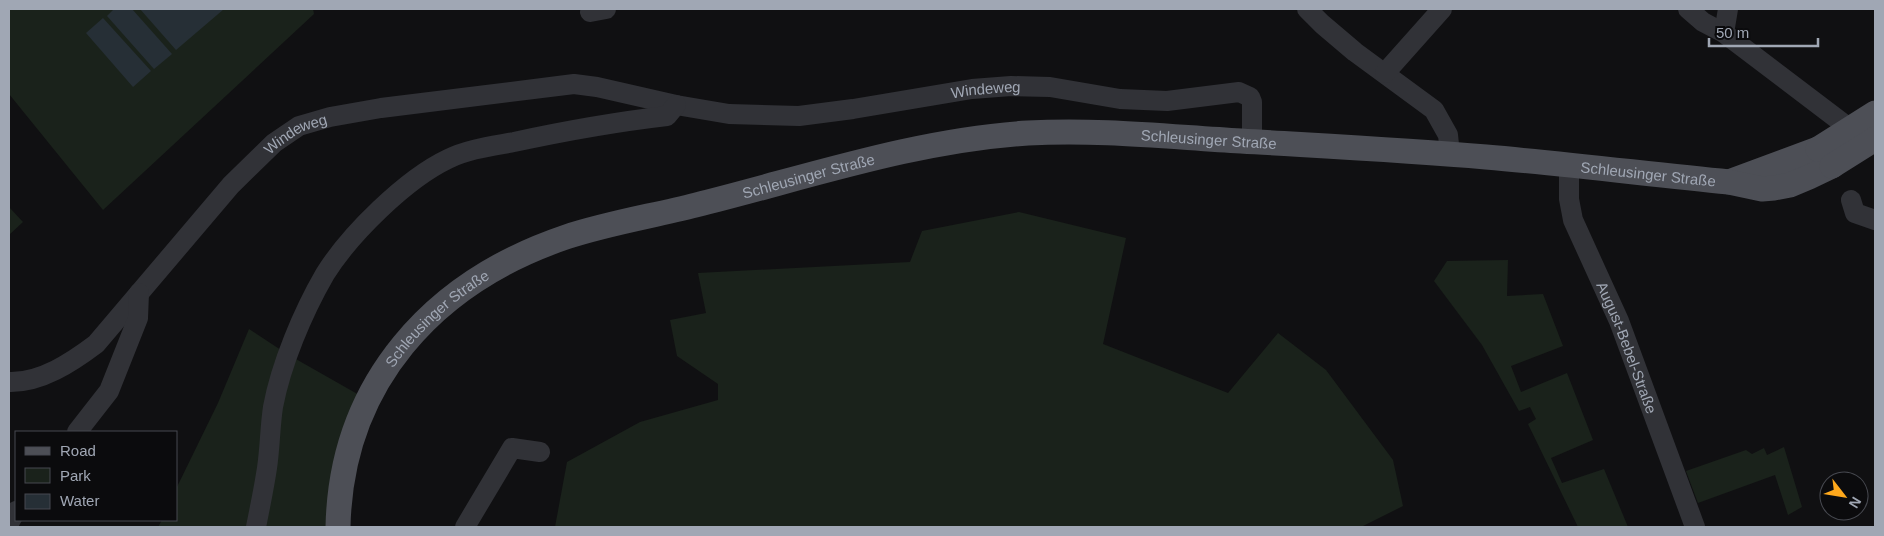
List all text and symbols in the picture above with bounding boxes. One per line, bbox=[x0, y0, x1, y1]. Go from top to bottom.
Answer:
scale bar bbox=[1709, 15, 1818, 47]
text: 50 m bbox=[1716, 24, 1749, 41]
street label: Windeweg bbox=[950, 77, 1021, 101]
street label: Windeweg bbox=[260, 110, 329, 157]
street label: Schleusinger Straße bbox=[1140, 126, 1277, 152]
street label: Schleusinger Straße bbox=[740, 150, 876, 201]
street label: Schleusinger Straße bbox=[1580, 158, 1717, 189]
street label: Schleusinger Straße bbox=[381, 266, 492, 370]
street label: August-Bebel-Straße bbox=[1594, 279, 1661, 416]
legend bbox=[15, 431, 178, 521]
text: Road bbox=[60, 442, 96, 459]
text: Park bbox=[60, 467, 91, 484]
north arrow bbox=[1819, 471, 1869, 521]
text: Water bbox=[60, 492, 99, 509]
text: N bbox=[1846, 494, 1865, 511]

